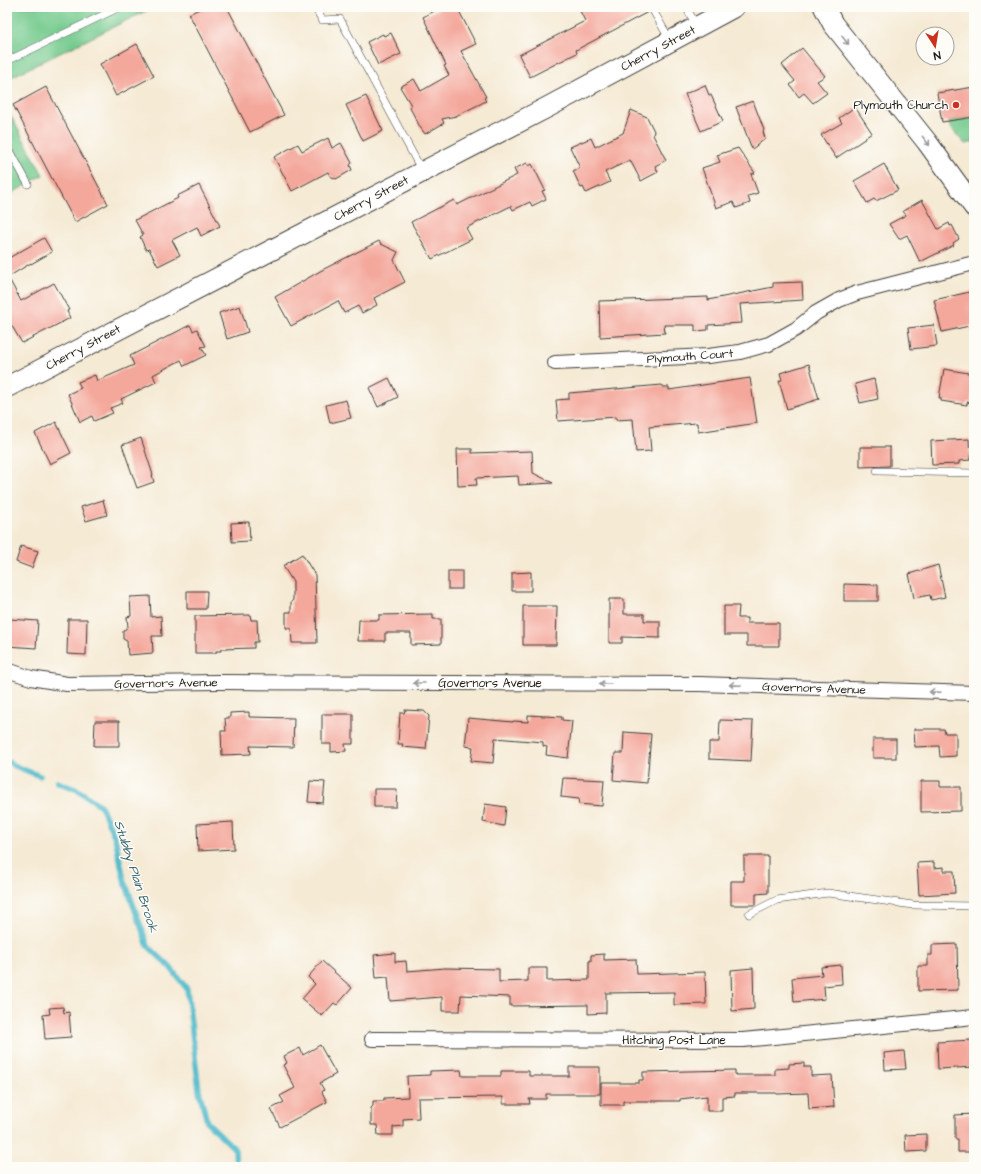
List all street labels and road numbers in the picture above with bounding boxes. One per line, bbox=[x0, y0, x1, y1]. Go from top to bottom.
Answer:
street label: Cherry Street bbox=[618, 21, 699, 76]
street label: Cherry Street bbox=[331, 171, 412, 226]
street label: Cherry Street bbox=[43, 320, 124, 375]
street label: Plymouth Court bbox=[646, 345, 734, 369]
street label: Governors Avenue bbox=[114, 674, 218, 693]
street label: Governors Avenue bbox=[438, 675, 542, 692]
street label: Governors Avenue bbox=[762, 678, 867, 699]
street label: Hitching Post Lane bbox=[622, 1032, 726, 1050]

